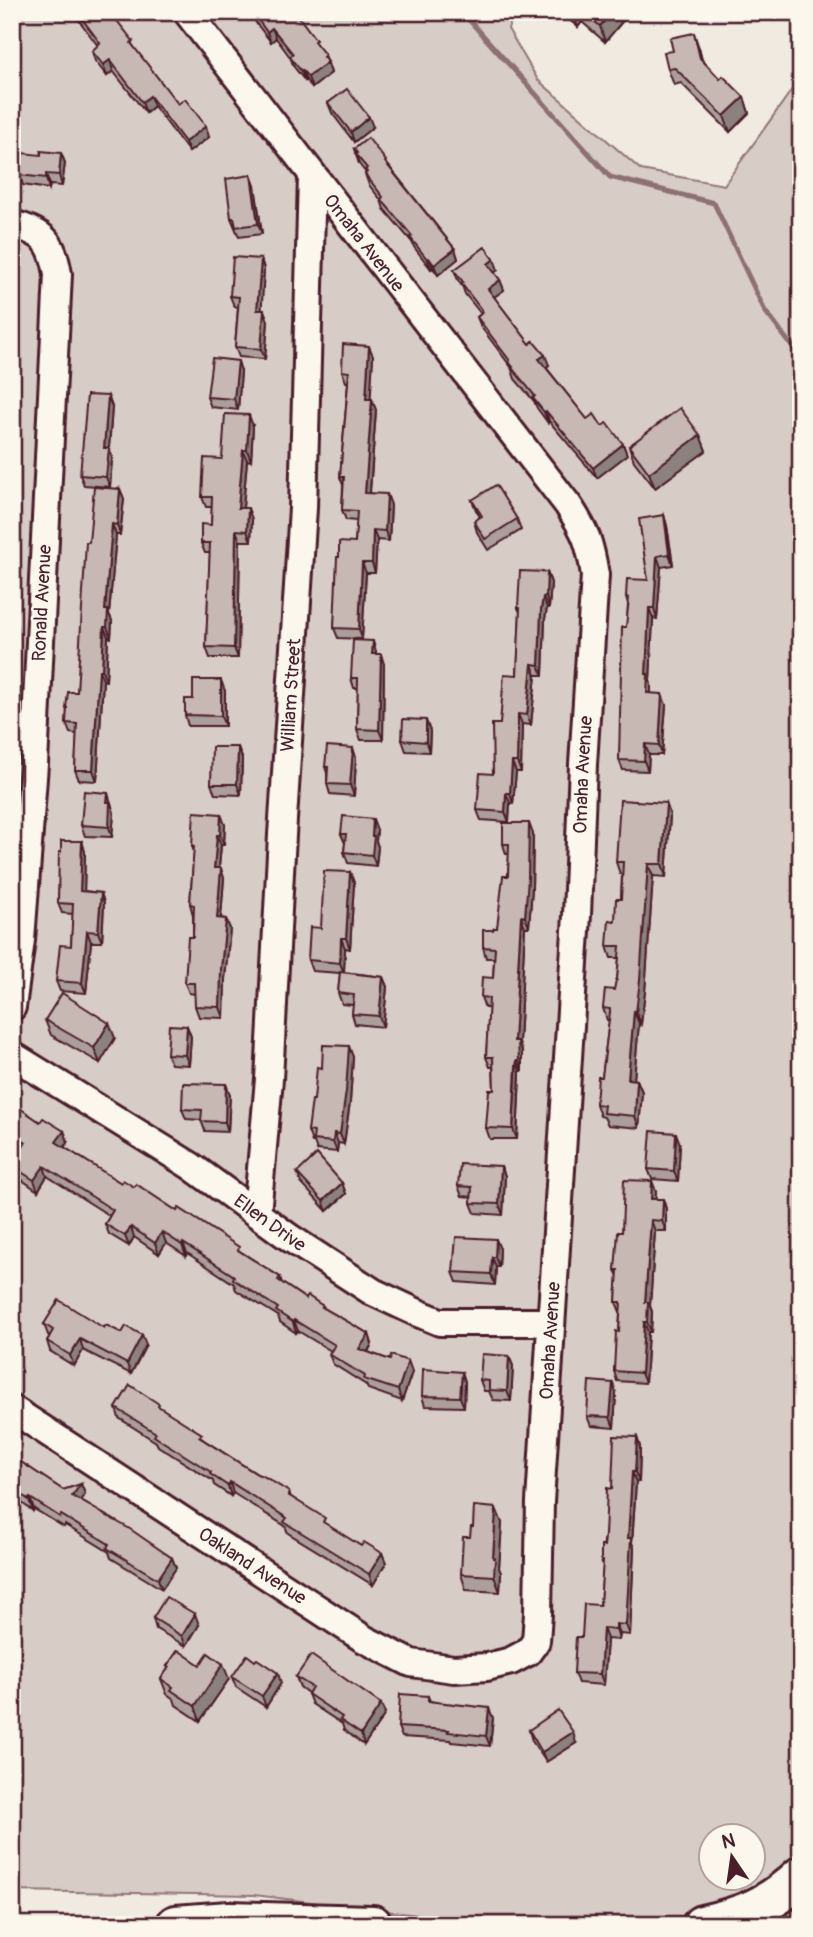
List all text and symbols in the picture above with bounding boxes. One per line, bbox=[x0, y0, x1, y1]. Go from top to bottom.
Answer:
street label: Omaha Avenue bbox=[318, 189, 410, 297]
street label: Ronald Avenue bbox=[27, 543, 57, 662]
street label: William Street bbox=[275, 637, 307, 753]
street label: Omaha Avenue bbox=[568, 714, 598, 834]
street label: Ellen Drive bbox=[229, 1189, 311, 1258]
street label: Omaha Avenue bbox=[534, 1280, 566, 1400]
street label: Oakland Avenue bbox=[194, 1522, 311, 1610]
north arrow bbox=[698, 1822, 768, 1892]
text: N bbox=[719, 1828, 738, 1855]

